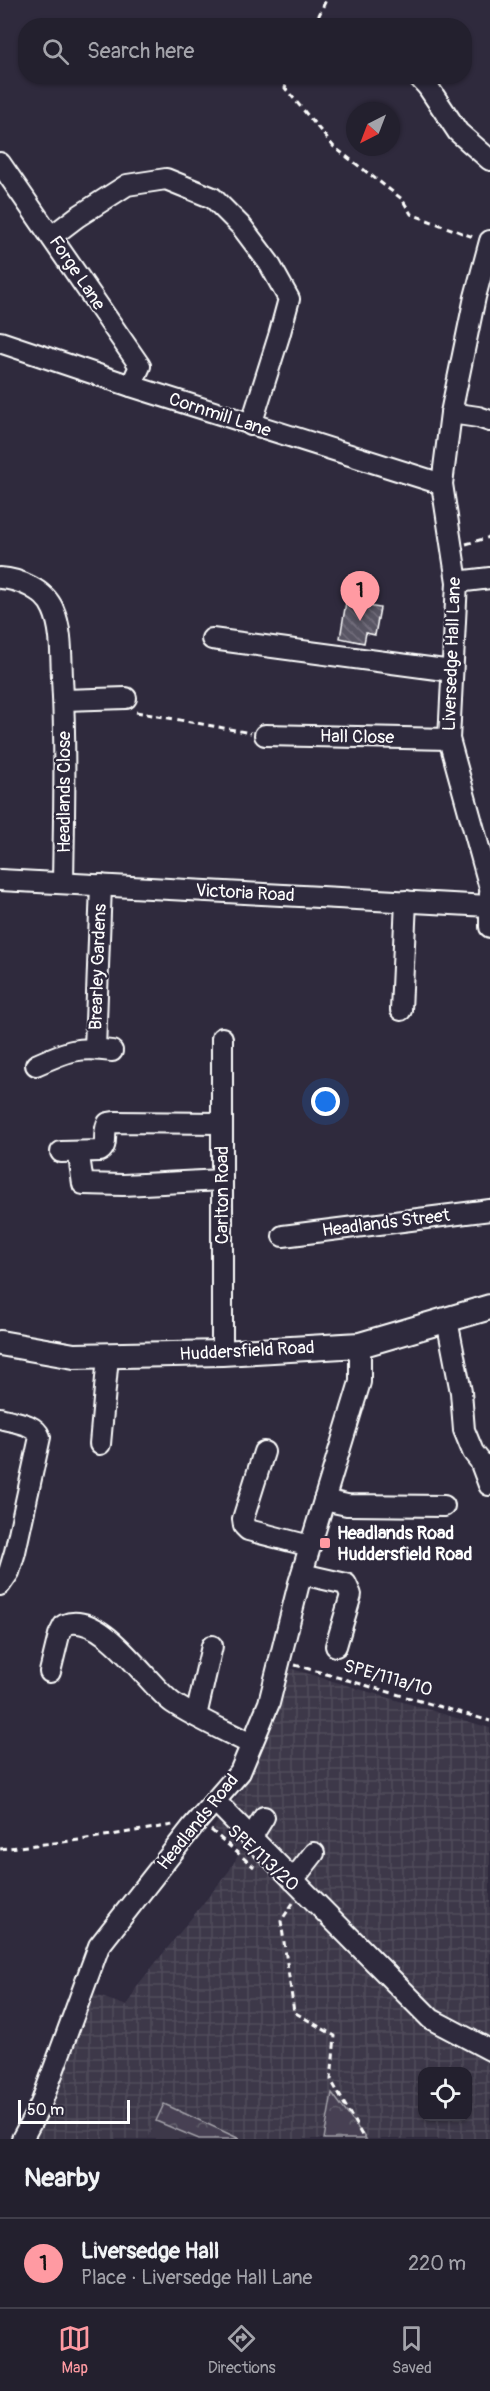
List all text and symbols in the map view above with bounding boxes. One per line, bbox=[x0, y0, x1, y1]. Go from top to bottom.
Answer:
search box bbox=[18, 18, 472, 84]
icon: search bbox=[39, 35, 72, 68]
text: Search here bbox=[87, 37, 194, 65]
north arrow bbox=[346, 102, 400, 156]
street label: Forge Lane bbox=[44, 231, 110, 315]
street label: Cornmill Lane bbox=[166, 388, 274, 442]
pin: 1 bbox=[340, 572, 380, 621]
street label: Liversedge Hall Lane bbox=[438, 577, 466, 731]
street label: Hall Close bbox=[320, 725, 394, 749]
street label: Headlands Close bbox=[53, 731, 76, 853]
street label: Victoria Road bbox=[195, 879, 295, 907]
street label: Brearley Gardens bbox=[84, 903, 112, 1031]
your location bbox=[311, 1087, 340, 1116]
street label: Carlton Road bbox=[211, 1146, 234, 1244]
street label: Headlands Street bbox=[321, 1204, 452, 1242]
street label: Huddersfield Road bbox=[179, 1336, 315, 1366]
place label: Headlands Road Huddersfield Road bbox=[337, 1522, 472, 1566]
marker: Headlands Road Huddersfield Road bbox=[318, 1536, 332, 1550]
street label: SPE/111a/10 bbox=[341, 1654, 435, 1702]
street label: Headlands Road bbox=[152, 1769, 244, 1875]
street label: SPE/113/20 bbox=[222, 1820, 304, 1896]
map controls bbox=[418, 2067, 472, 2121]
button: locate bbox=[418, 2067, 472, 2121]
scale bar bbox=[18, 2097, 130, 2124]
text: 50 m bbox=[27, 2100, 64, 2120]
text: Nearby bbox=[24, 2162, 100, 2194]
text: Liversedge Hall bbox=[81, 2237, 219, 2265]
text: 1 bbox=[40, 2251, 47, 2276]
text: 220 m bbox=[408, 2251, 466, 2276]
text: Place · Liversedge Hall Lane bbox=[81, 2265, 312, 2290]
tab: Map bbox=[58, 2322, 91, 2378]
tab: Directions bbox=[208, 2322, 276, 2378]
tab: Saved bbox=[392, 2322, 432, 2378]

